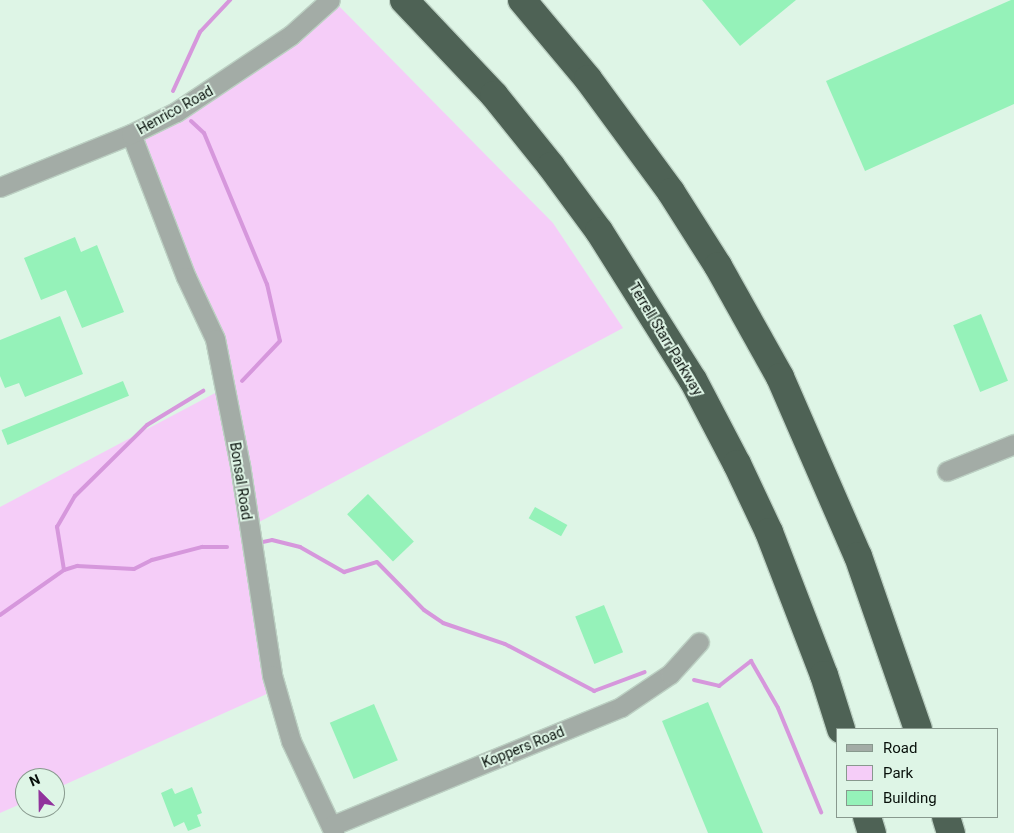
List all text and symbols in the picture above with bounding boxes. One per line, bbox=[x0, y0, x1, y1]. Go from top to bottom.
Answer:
street label: Henrico Road bbox=[134, 82, 216, 138]
street label: Terrell Starr Parkway bbox=[626, 280, 706, 398]
street label: Bonsal Road bbox=[227, 441, 255, 521]
street label: Koppers Road bbox=[479, 723, 567, 771]
legend bbox=[836, 728, 999, 818]
text: Road bbox=[883, 739, 917, 757]
text: Park bbox=[883, 764, 913, 782]
north arrow bbox=[15, 768, 65, 818]
text: N bbox=[27, 771, 42, 789]
text: Building bbox=[883, 789, 937, 807]

